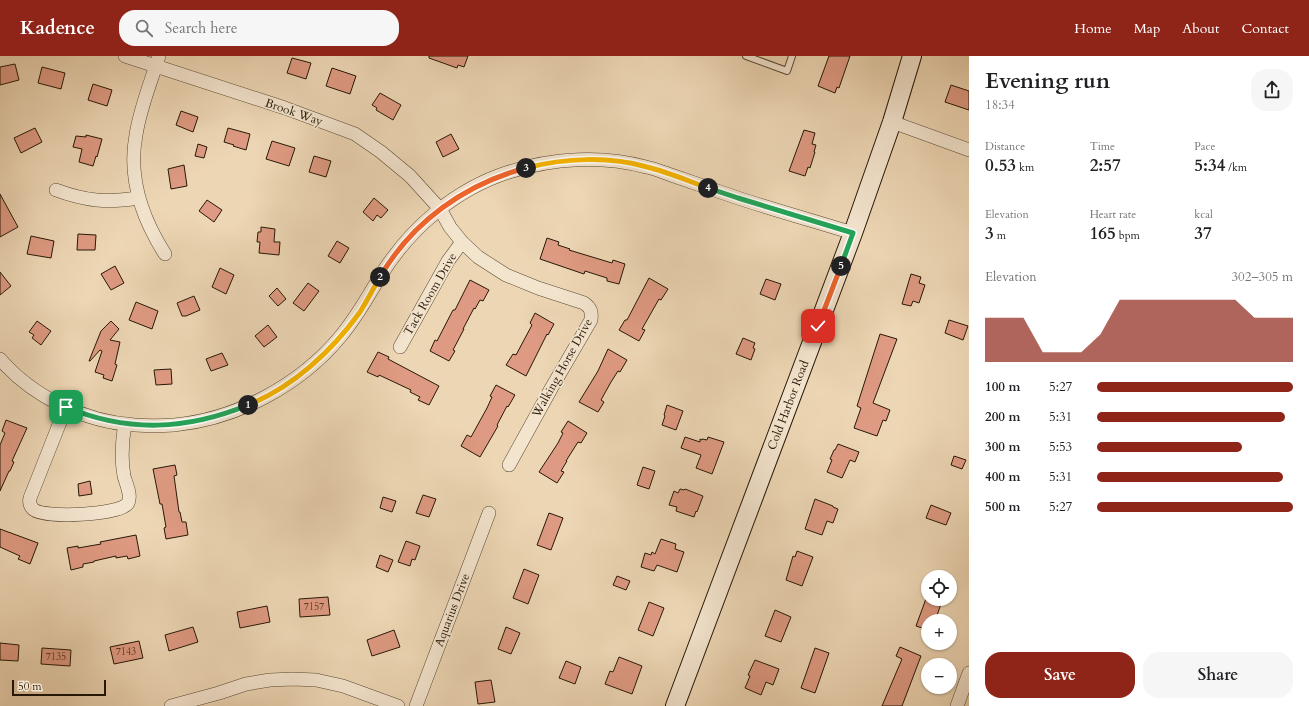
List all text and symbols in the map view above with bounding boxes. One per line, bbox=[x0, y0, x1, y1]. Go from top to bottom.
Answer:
search box bbox=[119, 10, 399, 46]
text: Kadence bbox=[20, 15, 95, 41]
icon: search bbox=[133, 17, 155, 39]
text: Search here bbox=[165, 18, 238, 38]
text: Home bbox=[1074, 19, 1112, 38]
text: Map bbox=[1134, 19, 1160, 38]
text: About bbox=[1182, 19, 1219, 38]
text: Contact bbox=[1241, 19, 1289, 38]
text: Evening run bbox=[985, 66, 1110, 96]
button: share bbox=[1251, 69, 1293, 111]
street label: Brook Way bbox=[263, 95, 326, 130]
text: 18:34 bbox=[985, 96, 1015, 114]
text: Distance bbox=[985, 139, 1025, 154]
text: Time bbox=[1090, 139, 1115, 154]
text: Pace bbox=[1194, 139, 1216, 154]
text: 0.53 bbox=[985, 154, 1016, 177]
text: 2:57 bbox=[1090, 154, 1121, 177]
text: 5:34 bbox=[1194, 154, 1225, 177]
pin: 3 bbox=[516, 158, 536, 178]
text: 3 bbox=[523, 160, 529, 175]
text: km bbox=[1016, 160, 1034, 175]
text: /km bbox=[1225, 160, 1247, 175]
pin: 4 bbox=[698, 178, 718, 198]
text: 4 bbox=[705, 180, 711, 195]
text: Elevation bbox=[985, 207, 1029, 222]
text: Heart rate bbox=[1090, 207, 1136, 222]
text: kcal bbox=[1194, 207, 1213, 222]
text: 3 bbox=[985, 222, 994, 245]
text: 165 bbox=[1090, 222, 1116, 245]
text: 37 bbox=[1194, 222, 1212, 245]
text: m bbox=[994, 228, 1006, 243]
text: bpm bbox=[1116, 228, 1140, 243]
street label: Tack Room Drive bbox=[400, 250, 460, 338]
pin: 5 bbox=[831, 256, 851, 276]
text: 5 bbox=[838, 258, 844, 273]
pin: 2 bbox=[370, 267, 390, 287]
text: Elevation bbox=[985, 268, 1037, 286]
text: 302–305 m bbox=[1231, 268, 1293, 286]
text: 2 bbox=[377, 269, 383, 284]
pin bbox=[801, 309, 835, 343]
icon: check bbox=[807, 315, 829, 337]
street label: Walking Horse Drive bbox=[528, 316, 596, 421]
street label: Cold Harbor Road bbox=[764, 357, 813, 452]
text: 100 m bbox=[985, 378, 1020, 396]
text: 5:27 bbox=[1049, 378, 1072, 396]
pin bbox=[49, 390, 83, 424]
pin: 1 bbox=[238, 395, 258, 415]
icon: arrive bbox=[55, 396, 77, 418]
text: 1 bbox=[245, 397, 251, 412]
text: 200 m bbox=[985, 408, 1020, 426]
text: 5:31 bbox=[1049, 408, 1072, 426]
text: 300 m bbox=[985, 438, 1020, 456]
text: 5:53 bbox=[1049, 438, 1072, 456]
text: 400 m bbox=[985, 468, 1020, 486]
text: 5:31 bbox=[1049, 468, 1072, 486]
text: 500 m bbox=[985, 498, 1020, 516]
text: 5:27 bbox=[1049, 498, 1072, 516]
map controls bbox=[921, 570, 957, 694]
button: locate bbox=[921, 570, 957, 606]
street label: Aquarius Drive bbox=[431, 571, 473, 649]
house number: 7157 bbox=[304, 600, 324, 614]
button: + bbox=[921, 614, 957, 650]
house number: 7143 bbox=[116, 645, 136, 659]
house number: 7135 bbox=[46, 650, 66, 664]
button: Save bbox=[985, 652, 1135, 698]
button: Share bbox=[1143, 652, 1293, 698]
button: − bbox=[921, 658, 957, 694]
scale bar bbox=[12, 678, 106, 697]
text: 50 m bbox=[18, 679, 42, 694]

